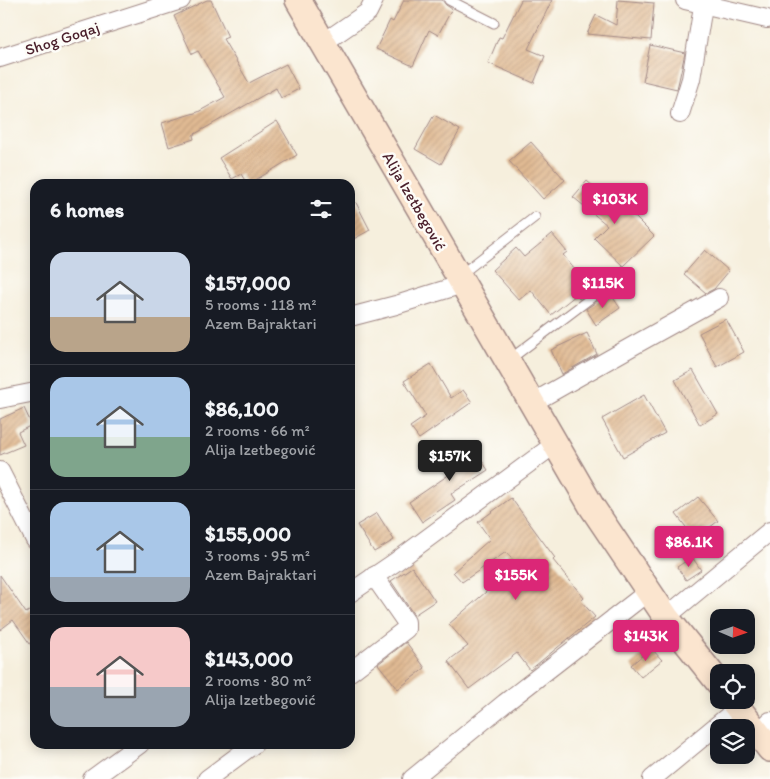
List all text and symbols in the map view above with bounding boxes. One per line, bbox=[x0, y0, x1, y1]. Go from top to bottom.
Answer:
street label: Shog Goqaj bbox=[23, 18, 102, 59]
street label: Alija Izetbegović bbox=[379, 148, 451, 254]
pin: $103K bbox=[580, 182, 650, 225]
text: $103K bbox=[593, 189, 637, 208]
icon: filters bbox=[307, 195, 335, 223]
text: 6 homes bbox=[50, 197, 124, 222]
pin: $115K bbox=[568, 266, 638, 309]
text: $157,000 bbox=[205, 270, 291, 295]
icon: home bbox=[90, 272, 150, 332]
text: $115K bbox=[582, 273, 624, 292]
text: 5 rooms · 118 m² bbox=[205, 295, 316, 314]
text: Azem Bajraktari bbox=[205, 314, 317, 333]
text: $86,100 bbox=[205, 396, 279, 421]
icon: home bbox=[90, 397, 150, 457]
text: 2 rooms · 66 m² bbox=[205, 421, 310, 440]
text: Alija Izetbegović bbox=[205, 440, 316, 459]
pin: $157K bbox=[415, 440, 485, 482]
text: $157K bbox=[429, 446, 471, 465]
text: $155,000 bbox=[205, 521, 291, 546]
icon: home bbox=[90, 522, 150, 582]
pin: $86.1K bbox=[648, 526, 730, 568]
text: $86.1K bbox=[666, 532, 712, 551]
text: 3 rooms · 95 m² bbox=[205, 546, 310, 565]
pin: $155K bbox=[481, 558, 551, 601]
text: Azem Bajraktari bbox=[205, 565, 317, 584]
text: $155K bbox=[495, 565, 537, 584]
north arrow bbox=[710, 609, 755, 654]
map controls bbox=[710, 609, 755, 764]
pin: $143K bbox=[611, 620, 681, 662]
text: $143K bbox=[624, 626, 668, 645]
text: $143,000 bbox=[205, 646, 293, 671]
icon: home bbox=[90, 647, 150, 707]
button: locate bbox=[710, 664, 755, 709]
text: 2 rooms · 80 m² bbox=[205, 671, 311, 690]
text: Alija Izetbegović bbox=[205, 690, 316, 709]
button: layers bbox=[710, 719, 755, 764]

